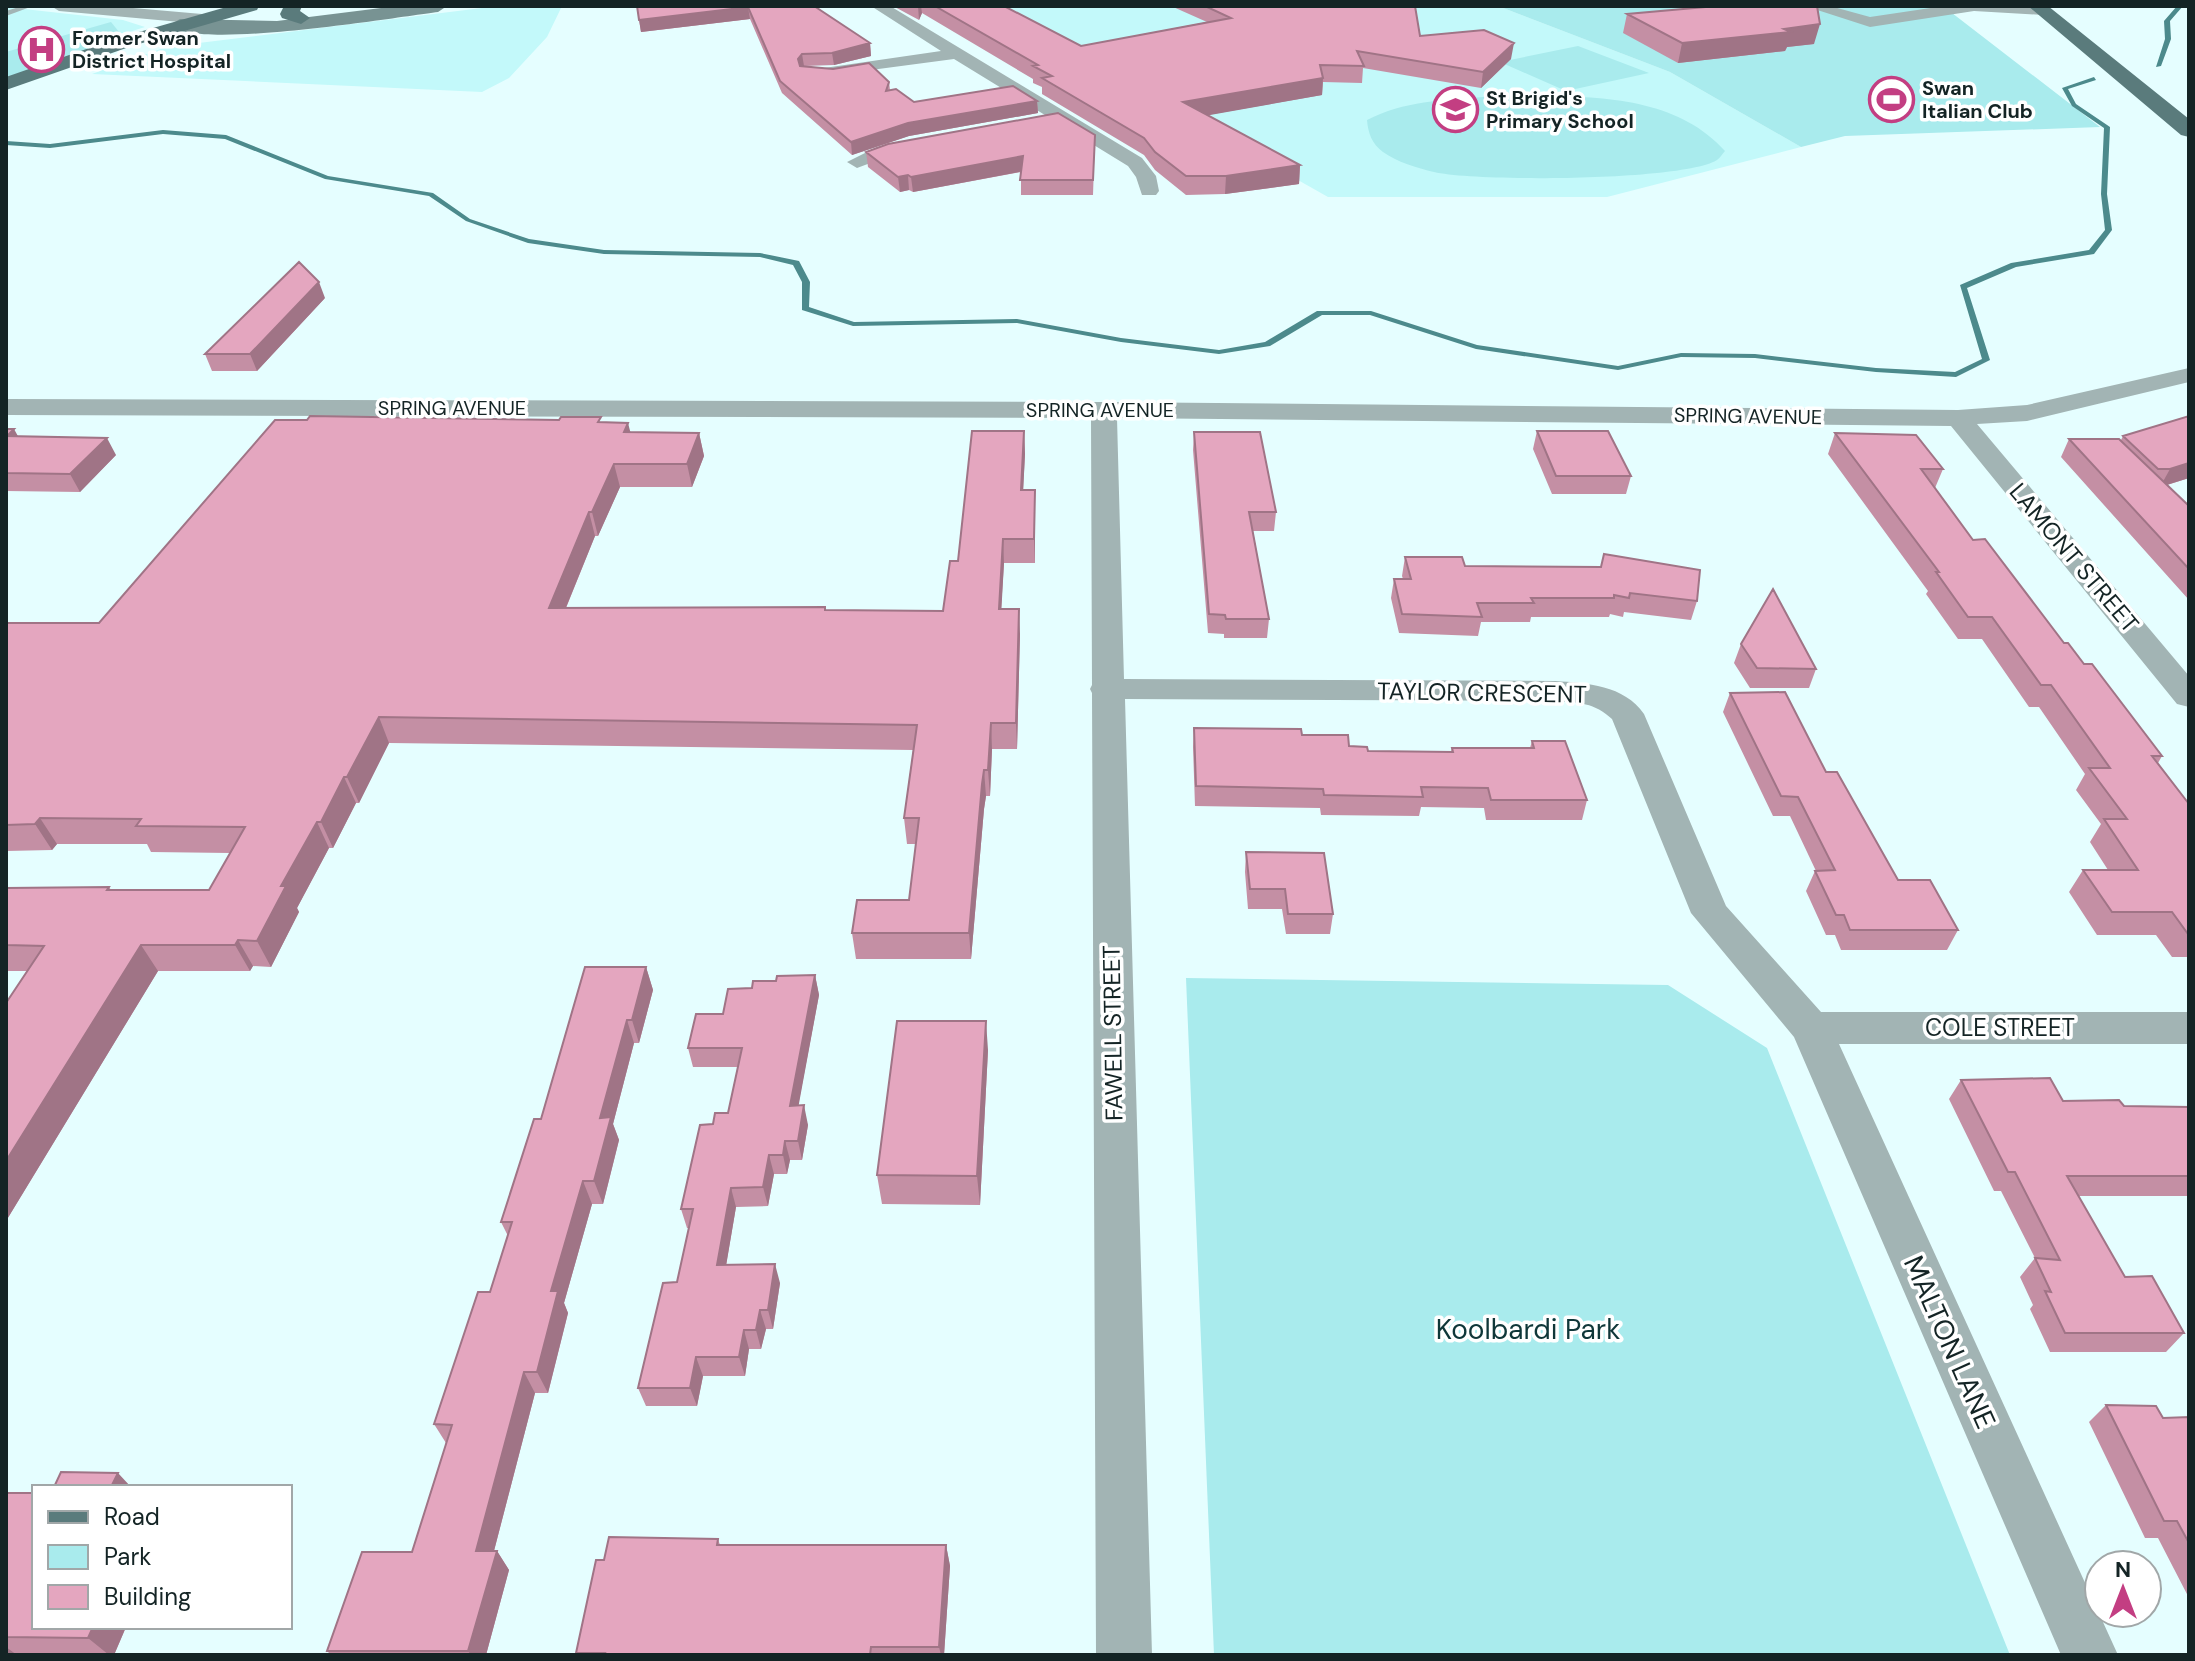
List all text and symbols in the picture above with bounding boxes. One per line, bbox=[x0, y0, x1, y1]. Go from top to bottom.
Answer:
hospital icon: Former Swan District Hospital bbox=[17, 25, 65, 73]
place label: Former Swan District Hospital bbox=[72, 25, 231, 74]
place label: Swan Italian Club bbox=[1922, 75, 2033, 124]
sports icon: Swan Italian Club bbox=[1867, 76, 1915, 124]
place label: St Brigid's Primary School bbox=[1486, 85, 1634, 134]
school or university icon: St Brigid's Primary School bbox=[1431, 86, 1479, 134]
street label: SPRING AVENUE bbox=[378, 395, 526, 421]
street label: SPRING AVENUE bbox=[1026, 397, 1174, 423]
street label: SPRING AVENUE bbox=[1674, 402, 1822, 430]
street label: LAMONT STREET bbox=[2003, 477, 2146, 639]
street label: TAYLOR CRESCENT bbox=[1377, 675, 1587, 710]
street label: FAWELL STREET bbox=[1095, 945, 1130, 1121]
street label: COLE STREET bbox=[1925, 1012, 2075, 1043]
street label: MALTON LANE bbox=[1895, 1250, 2004, 1434]
park label: Koolbardi Park bbox=[1436, 1311, 1620, 1348]
legend bbox=[32, 1485, 292, 1629]
text: Road bbox=[104, 1501, 160, 1532]
text: Park bbox=[104, 1541, 151, 1572]
north arrow bbox=[2083, 1549, 2163, 1629]
text: N bbox=[2115, 1555, 2131, 1584]
text: Building bbox=[104, 1581, 191, 1612]

